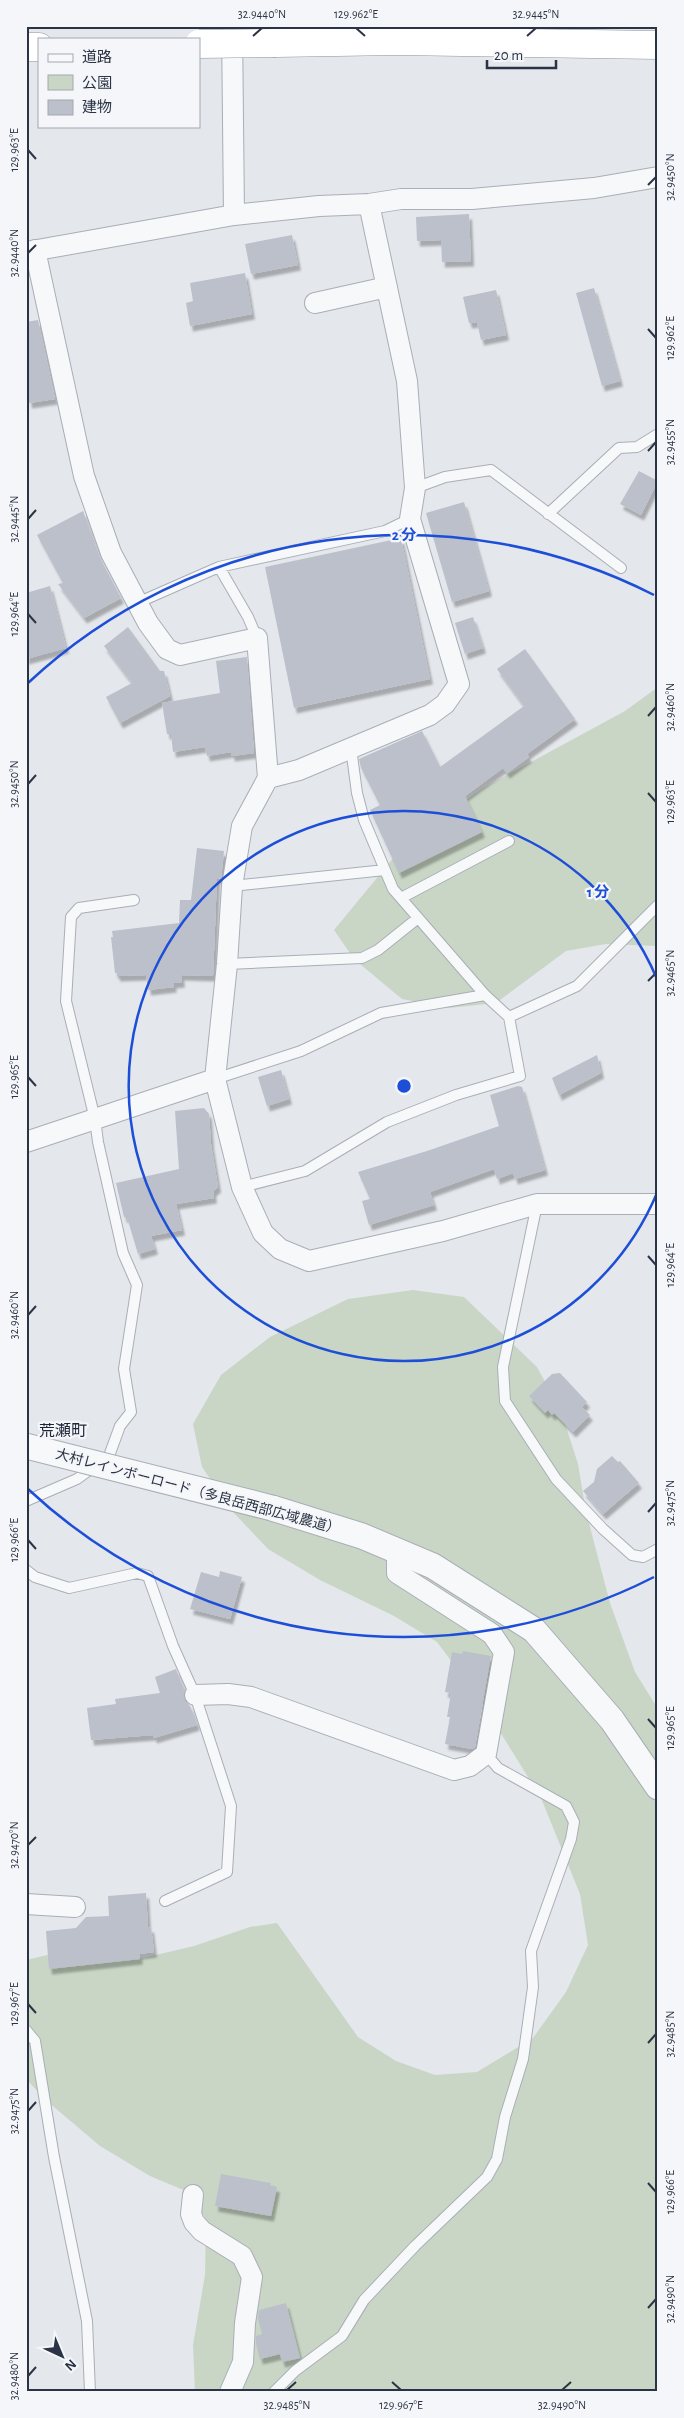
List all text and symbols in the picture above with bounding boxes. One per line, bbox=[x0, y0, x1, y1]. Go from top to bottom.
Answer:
text: 32.9440°N bbox=[238, 8, 286, 20]
text: 129.962°E bbox=[334, 8, 378, 20]
text: 32.9445°N bbox=[512, 8, 560, 20]
legend bbox=[38, 38, 200, 128]
scale bar bbox=[487, 38, 555, 70]
text: 20 m bbox=[494, 48, 523, 63]
text: 道路 bbox=[82, 49, 112, 65]
text: 公園 bbox=[82, 75, 112, 91]
text: 建物 bbox=[82, 99, 112, 115]
text: 129.963°E bbox=[8, 128, 20, 172]
text: 32.9450°N bbox=[664, 153, 676, 201]
text: 32.9440°N bbox=[8, 229, 20, 277]
text: 129.962°E bbox=[664, 316, 676, 360]
text: 32.9455°N bbox=[664, 419, 676, 465]
text: 32.9445°N bbox=[8, 495, 20, 543]
text: 2 分 bbox=[392, 527, 416, 543]
text: 129.964°E bbox=[8, 592, 20, 636]
text: 32.9460°N bbox=[664, 683, 676, 731]
text: 32.9450°N bbox=[8, 760, 20, 808]
text: 129.963°E bbox=[664, 780, 676, 824]
text: 1 分 bbox=[587, 884, 609, 900]
text: 32.9465°N bbox=[664, 950, 676, 996]
text: 129.965°E bbox=[8, 1055, 20, 1099]
centre of rings bbox=[395, 1077, 413, 1095]
text: 129.964°E bbox=[664, 1243, 676, 1287]
text: 32.9460°N bbox=[8, 1291, 20, 1339]
district label: 荒瀬町 bbox=[39, 1423, 87, 1439]
street label: 大村レインボーロード（多良岳西部広域農道） bbox=[54, 1445, 342, 1537]
text: 32.9475°N bbox=[664, 1480, 676, 1526]
text: 129.966°E bbox=[8, 1518, 20, 1562]
text: 129.965°E bbox=[664, 1706, 676, 1750]
text: 32.9470°N bbox=[8, 1821, 20, 1869]
text: 129.967°E bbox=[8, 1982, 20, 2026]
text: 32.9485°N bbox=[664, 2011, 676, 2057]
text: 32.9475°N bbox=[8, 2088, 20, 2134]
text: 129.966°E bbox=[664, 2170, 676, 2214]
text: 32.9490°N bbox=[664, 2275, 676, 2323]
north arrow bbox=[38, 2330, 88, 2380]
text: 32.9480°N bbox=[8, 2352, 20, 2400]
text: N bbox=[62, 2356, 79, 2373]
text: 32.9485°N bbox=[264, 2399, 310, 2411]
text: 129.967°E bbox=[379, 2399, 423, 2411]
text: 32.9490°N bbox=[538, 2399, 586, 2411]

